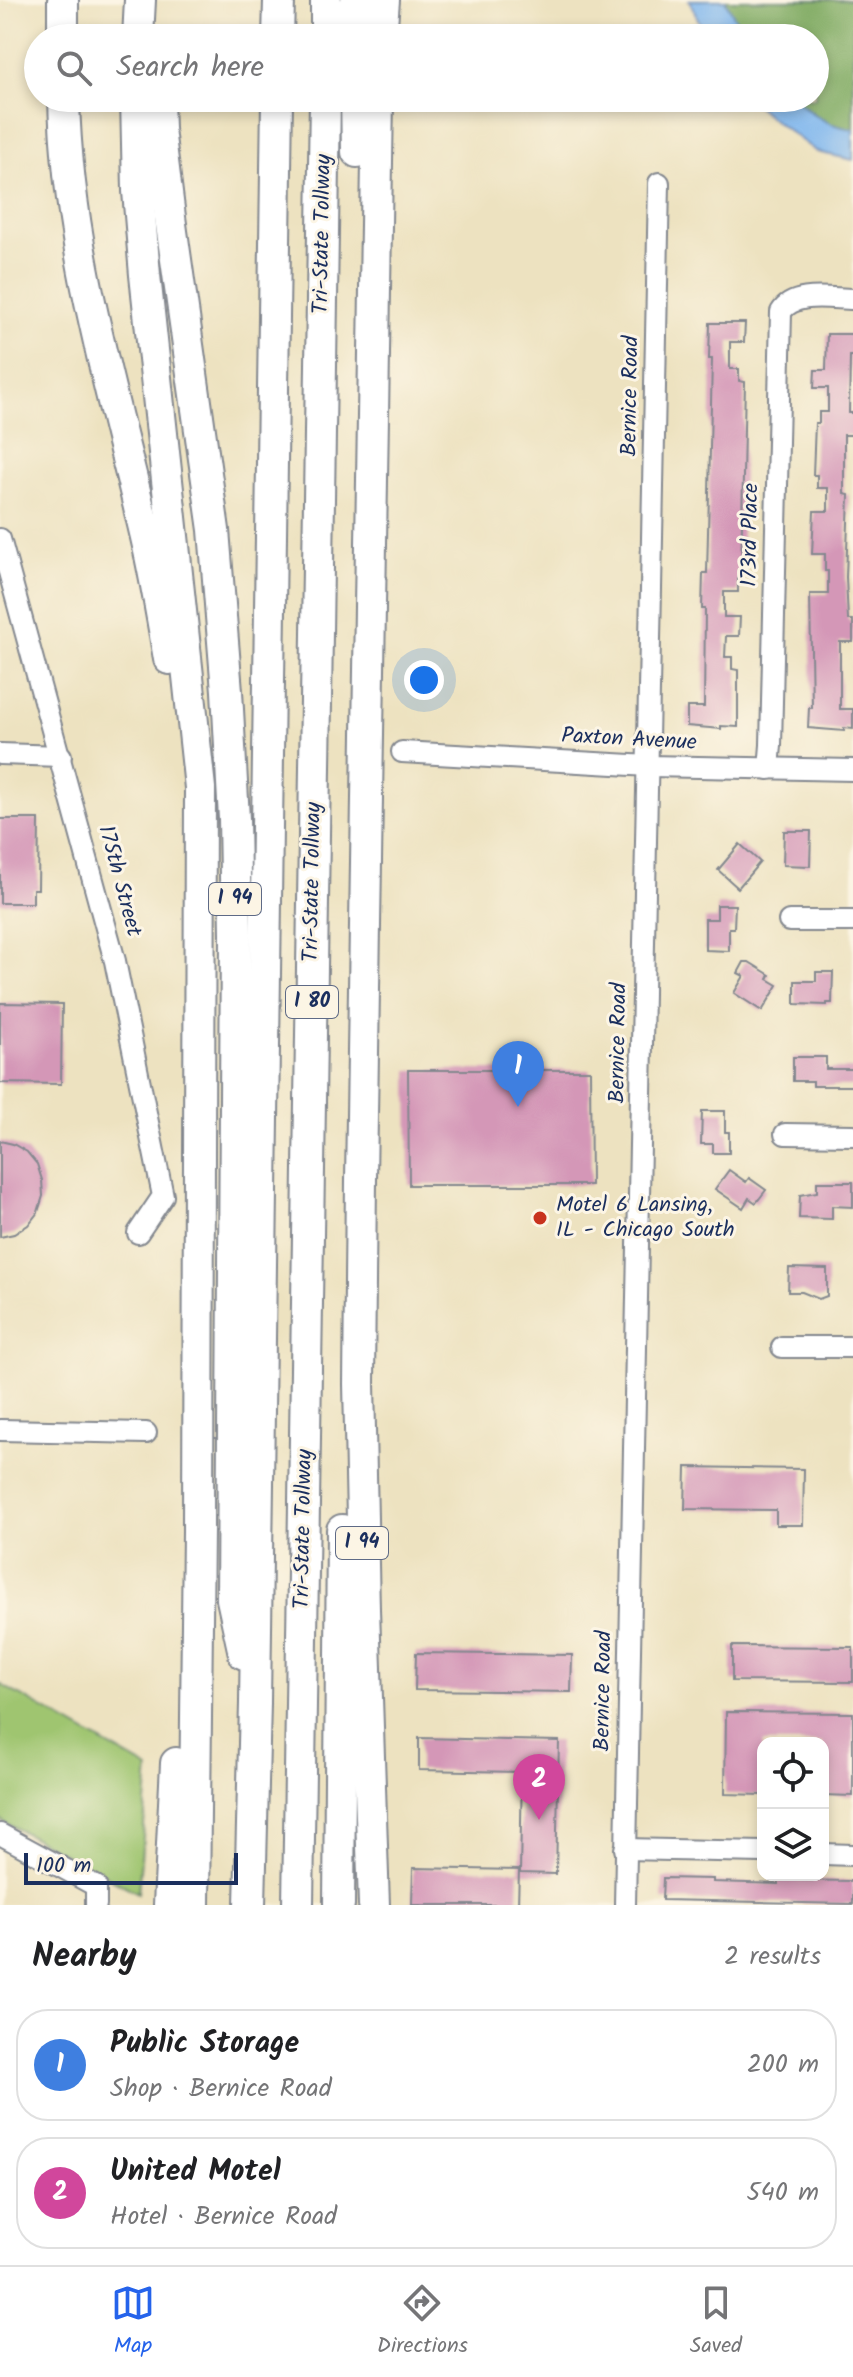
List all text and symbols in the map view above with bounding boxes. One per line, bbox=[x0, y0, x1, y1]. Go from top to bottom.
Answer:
search box bbox=[24, 24, 829, 112]
text: Search here bbox=[116, 44, 264, 92]
icon: search bbox=[52, 46, 96, 90]
street label: Tri-State Tollway bbox=[304, 153, 342, 314]
street label: Bernice Road bbox=[612, 334, 650, 457]
street label: 173rd Place bbox=[733, 483, 769, 587]
your location bbox=[404, 660, 444, 700]
street label: Paxton Avenue bbox=[560, 719, 698, 761]
street label: Tri-State Tollway bbox=[294, 801, 332, 962]
street label: 175th Street bbox=[87, 822, 151, 941]
road number: I 94 bbox=[209, 883, 261, 915]
street label: Bernice Road bbox=[600, 981, 638, 1104]
road number: I 80 bbox=[286, 986, 338, 1018]
pin: 1 bbox=[492, 1041, 544, 1107]
place label: Motel 6 Lansing, IL - Chicago South bbox=[556, 1188, 735, 1248]
marker: Motel 6 Lansing, IL - Chicago South bbox=[531, 1209, 549, 1227]
street label: Tri-State Tollway bbox=[285, 1448, 323, 1609]
road number: I 94 bbox=[336, 1527, 388, 1559]
street label: Bernice Road bbox=[585, 1629, 623, 1752]
map controls bbox=[757, 1737, 829, 1881]
button: locate bbox=[757, 1737, 829, 1809]
pin: 2 bbox=[513, 1754, 565, 1820]
button: layers bbox=[757, 1809, 829, 1881]
scale bar bbox=[24, 1849, 238, 1885]
text: 100 m bbox=[36, 1849, 91, 1884]
text: Nearby bbox=[32, 1930, 137, 1984]
text: 2 results bbox=[724, 1936, 821, 1978]
text: Public Storage bbox=[110, 2020, 299, 2068]
text: 1 bbox=[56, 2044, 64, 2086]
text: 200 m bbox=[747, 2044, 819, 2086]
text: Shop · Bernice Road bbox=[110, 2068, 332, 2110]
text: United Motel bbox=[110, 2148, 281, 2196]
text: 2 bbox=[52, 2172, 68, 2214]
text: 540 m bbox=[747, 2172, 819, 2214]
text: Hotel · Bernice Road bbox=[110, 2196, 337, 2238]
tab: Map bbox=[111, 2281, 155, 2364]
tab: Directions bbox=[377, 2281, 468, 2364]
tab: Saved bbox=[690, 2281, 742, 2364]

